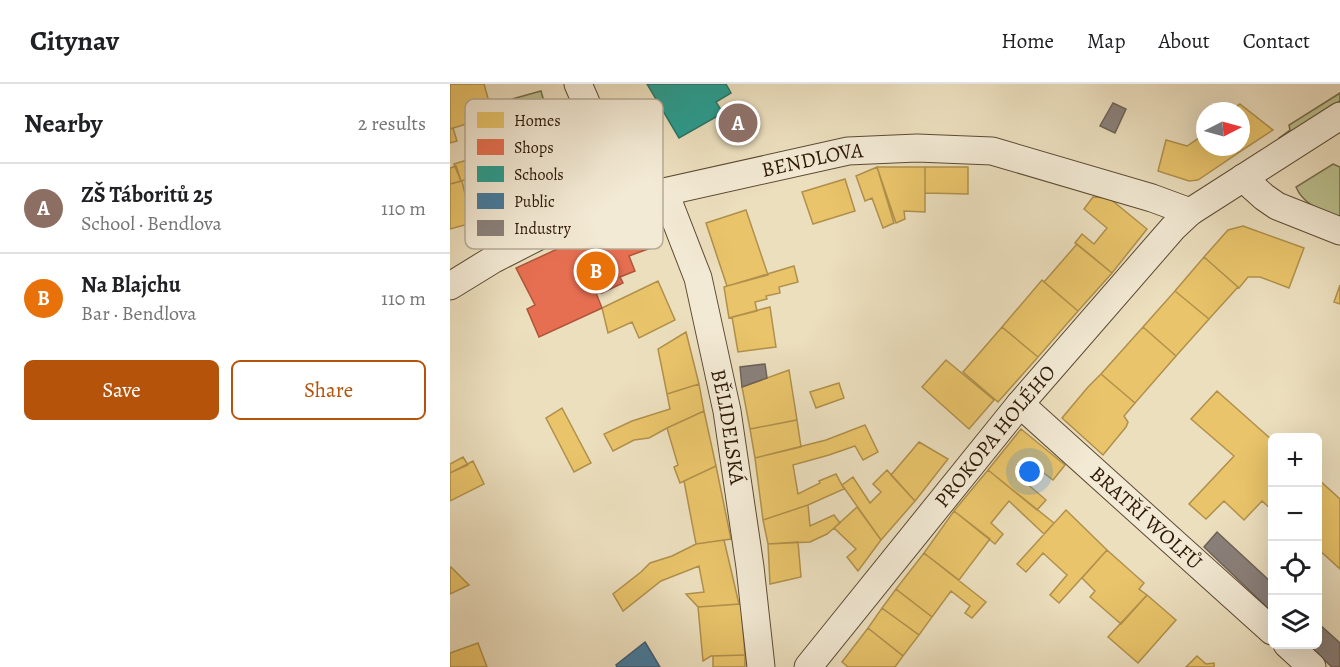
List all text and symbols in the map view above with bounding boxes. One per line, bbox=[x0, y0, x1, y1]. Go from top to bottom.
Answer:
text: Citynav bbox=[30, 22, 119, 60]
text: Home bbox=[1001, 27, 1054, 55]
text: Map bbox=[1087, 27, 1125, 55]
text: About bbox=[1158, 27, 1210, 55]
text: Contact bbox=[1243, 27, 1310, 55]
legend bbox=[465, 99, 663, 249]
pin: A bbox=[718, 100, 758, 146]
north arrow bbox=[1196, 102, 1250, 156]
text: Nearby bbox=[24, 106, 103, 141]
text: 2 results bbox=[358, 110, 426, 137]
text: Homes bbox=[514, 110, 561, 132]
street label: BENDLOVA bbox=[759, 136, 865, 184]
text: Shops bbox=[514, 137, 554, 159]
text: Schools bbox=[514, 164, 564, 186]
text: ZŠ Táboritů 25 bbox=[81, 180, 213, 210]
text: Public bbox=[514, 191, 555, 213]
text: A bbox=[37, 195, 50, 222]
text: 110 m bbox=[381, 195, 426, 222]
text: School · Bendlova bbox=[81, 210, 222, 237]
text: Industry bbox=[514, 218, 572, 240]
pin: B bbox=[576, 248, 616, 294]
text: Na Blajchu bbox=[81, 270, 181, 300]
text: B bbox=[37, 285, 50, 312]
text: 110 m bbox=[381, 285, 426, 312]
text: Bar · Bendlova bbox=[81, 300, 197, 327]
street label: PROKOPA HOLÉHO bbox=[928, 359, 1062, 513]
button: Save bbox=[24, 360, 219, 420]
button: Share bbox=[231, 360, 426, 420]
street label: BĚLIDELSKÁ bbox=[704, 366, 752, 487]
map controls bbox=[1268, 433, 1322, 649]
button: + bbox=[1268, 433, 1322, 487]
your location bbox=[1015, 457, 1044, 486]
street label: BRATŘÍ WOLFŮ bbox=[1084, 460, 1208, 576]
button: − bbox=[1268, 487, 1322, 541]
button: locate bbox=[1268, 541, 1322, 595]
button: layers bbox=[1268, 595, 1322, 649]

